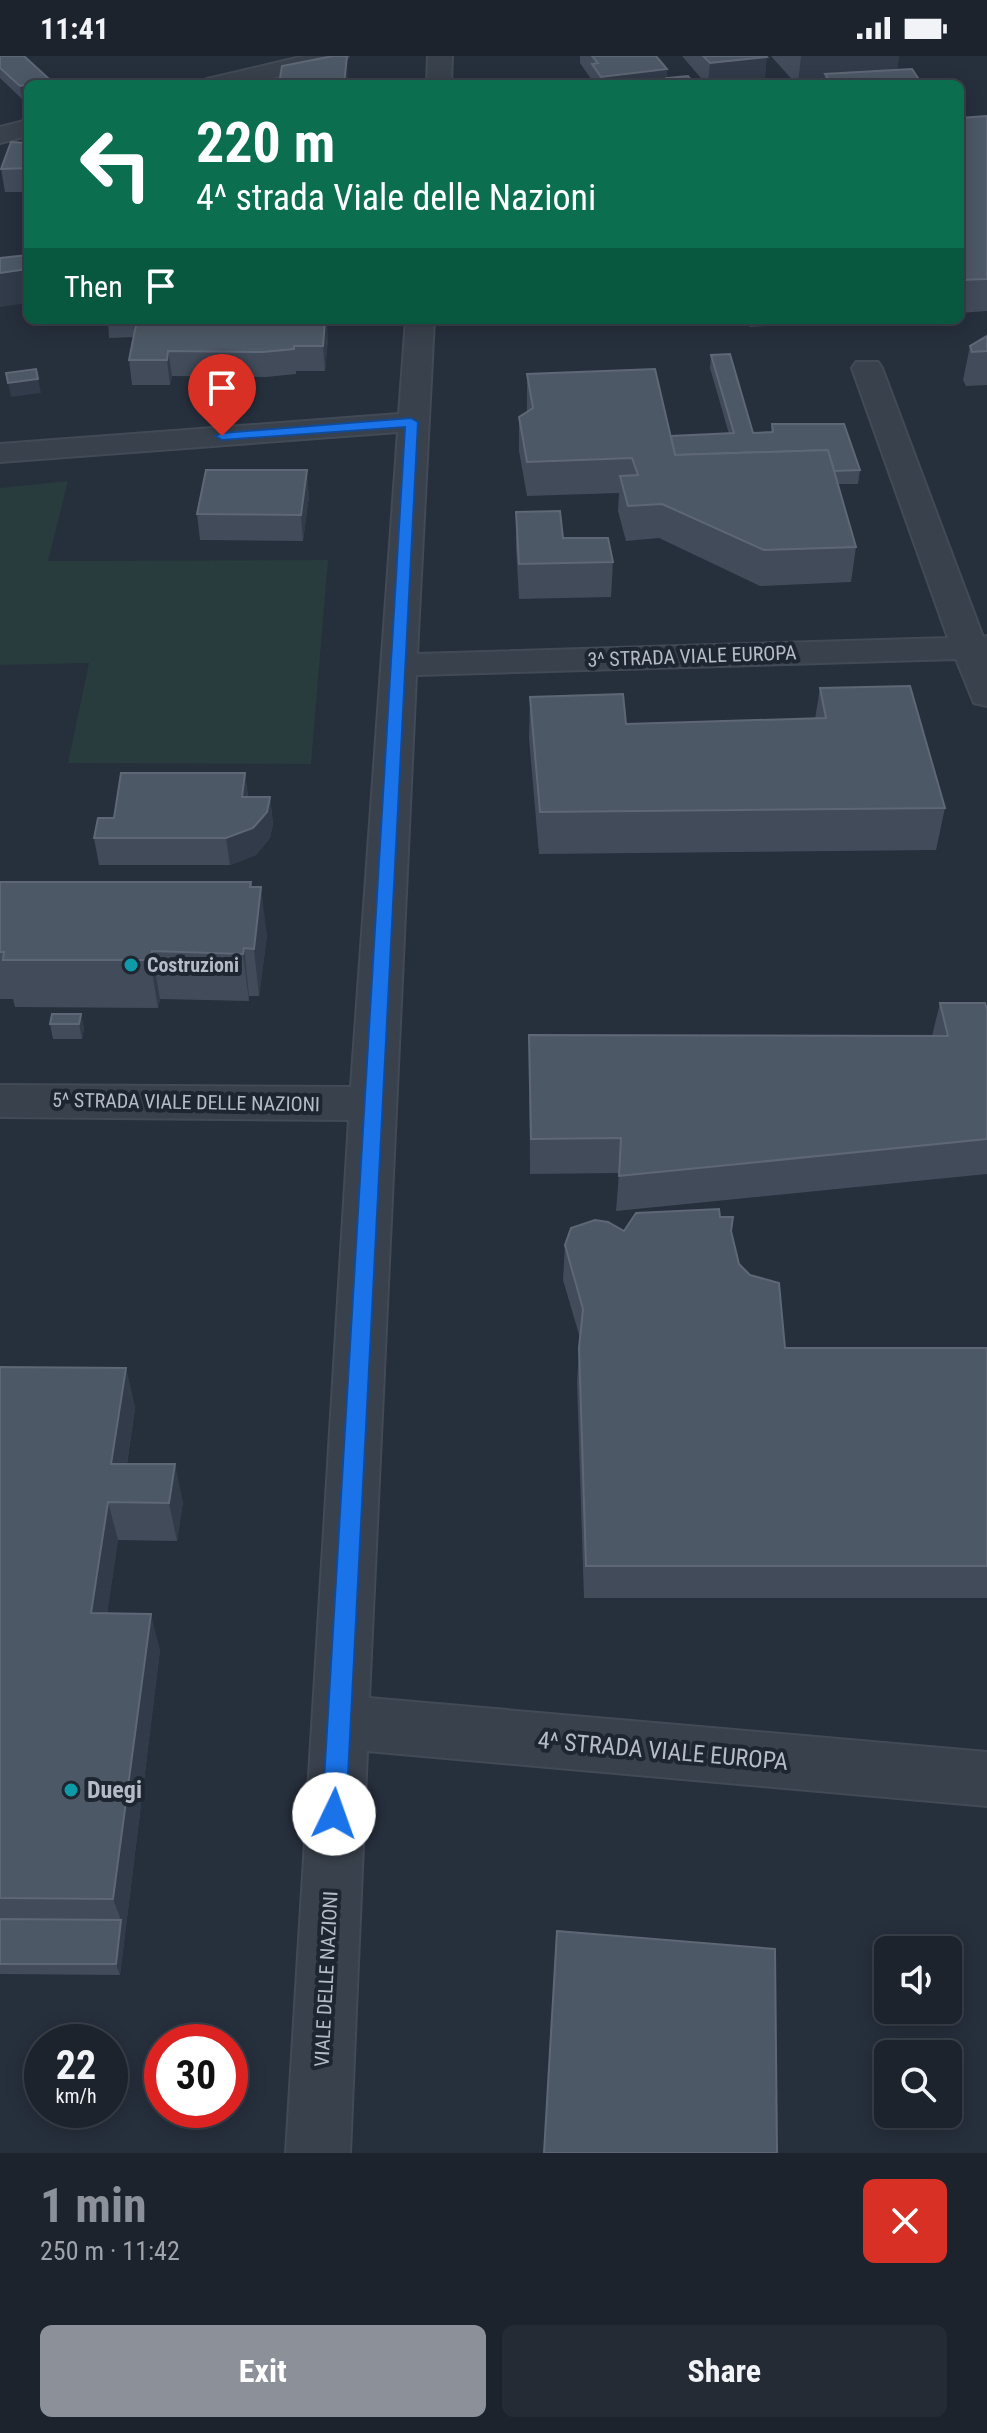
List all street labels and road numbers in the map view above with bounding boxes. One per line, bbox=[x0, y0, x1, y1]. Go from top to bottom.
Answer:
street label: 3^ STRADA VIALE EUROPA bbox=[587, 640, 797, 672]
street label: 5^ STRADA VIALE DELLE NAZIONI bbox=[52, 1088, 320, 1116]
street label: 4^ STRADA VIALE EUROPA bbox=[537, 1726, 789, 1776]
street label: VIALE DELLE NAZIONI bbox=[309, 1891, 343, 2067]

